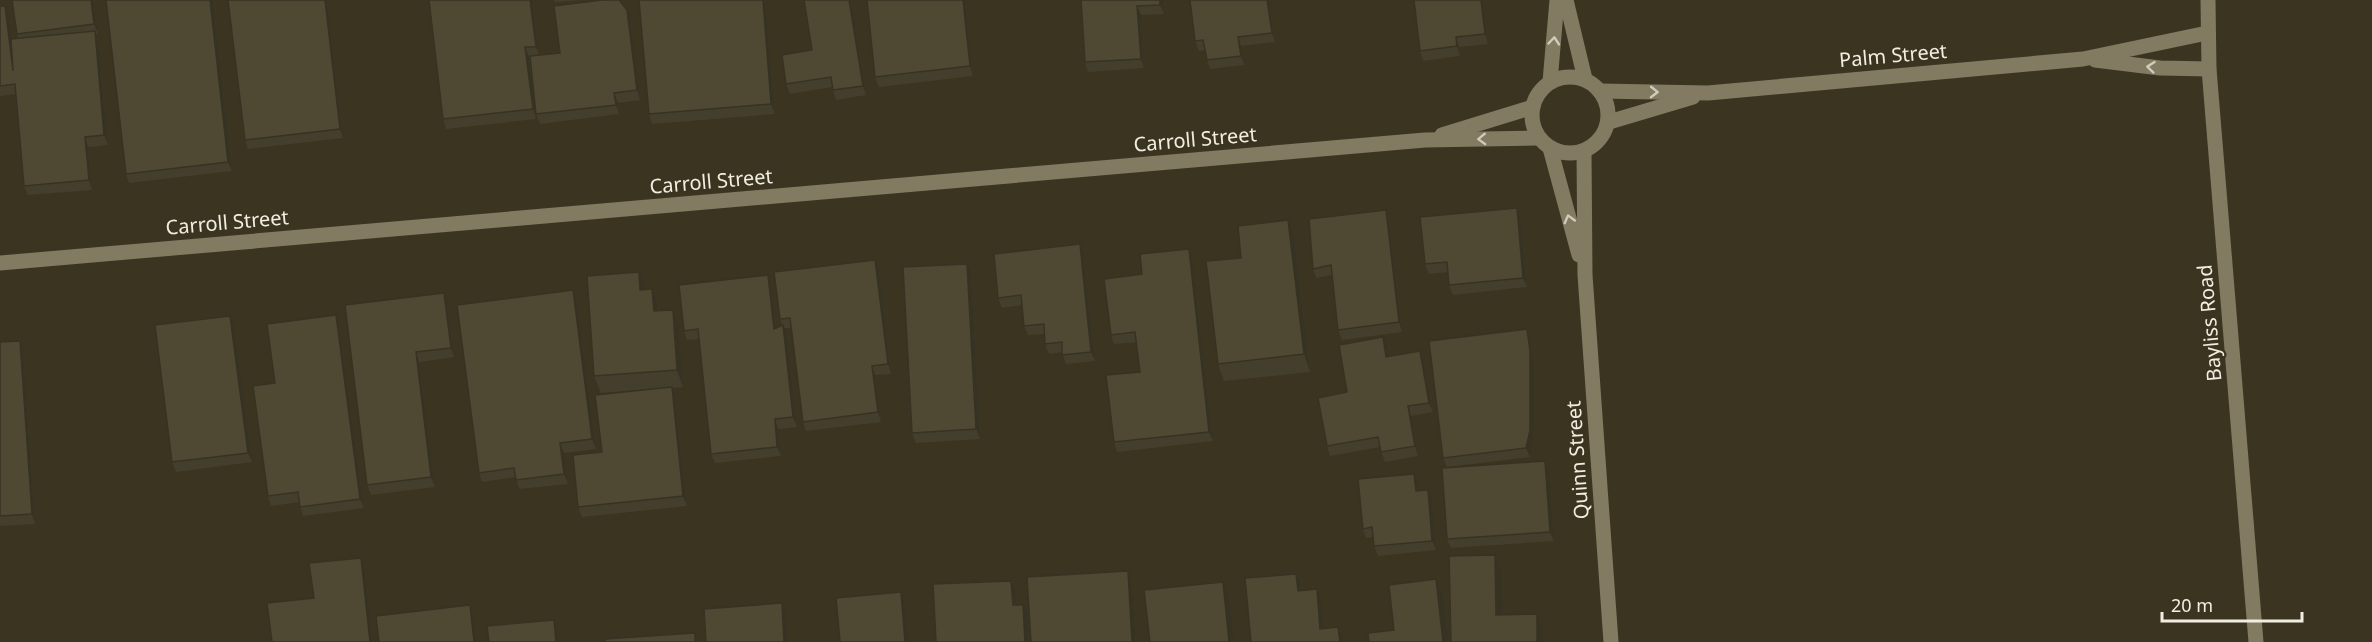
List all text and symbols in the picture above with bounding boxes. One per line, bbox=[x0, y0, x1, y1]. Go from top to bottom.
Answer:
one-way arrow bbox=[1547, 36, 1560, 45]
street label: Palm Street bbox=[1838, 37, 1948, 73]
one-way arrow bbox=[2146, 61, 2155, 74]
one-way arrow bbox=[1650, 86, 1659, 98]
street label: Carroll Street bbox=[1132, 120, 1258, 158]
one-way arrow bbox=[1478, 132, 1487, 145]
street label: Carroll Street bbox=[648, 162, 774, 200]
street label: Carroll Street bbox=[164, 203, 290, 241]
one-way arrow bbox=[1564, 214, 1576, 225]
street label: Bayliss Road bbox=[2190, 263, 2228, 383]
street label: Quinn Street bbox=[1559, 400, 1595, 520]
scale bar bbox=[2162, 585, 2302, 623]
text: 20 m bbox=[2171, 593, 2213, 617]

